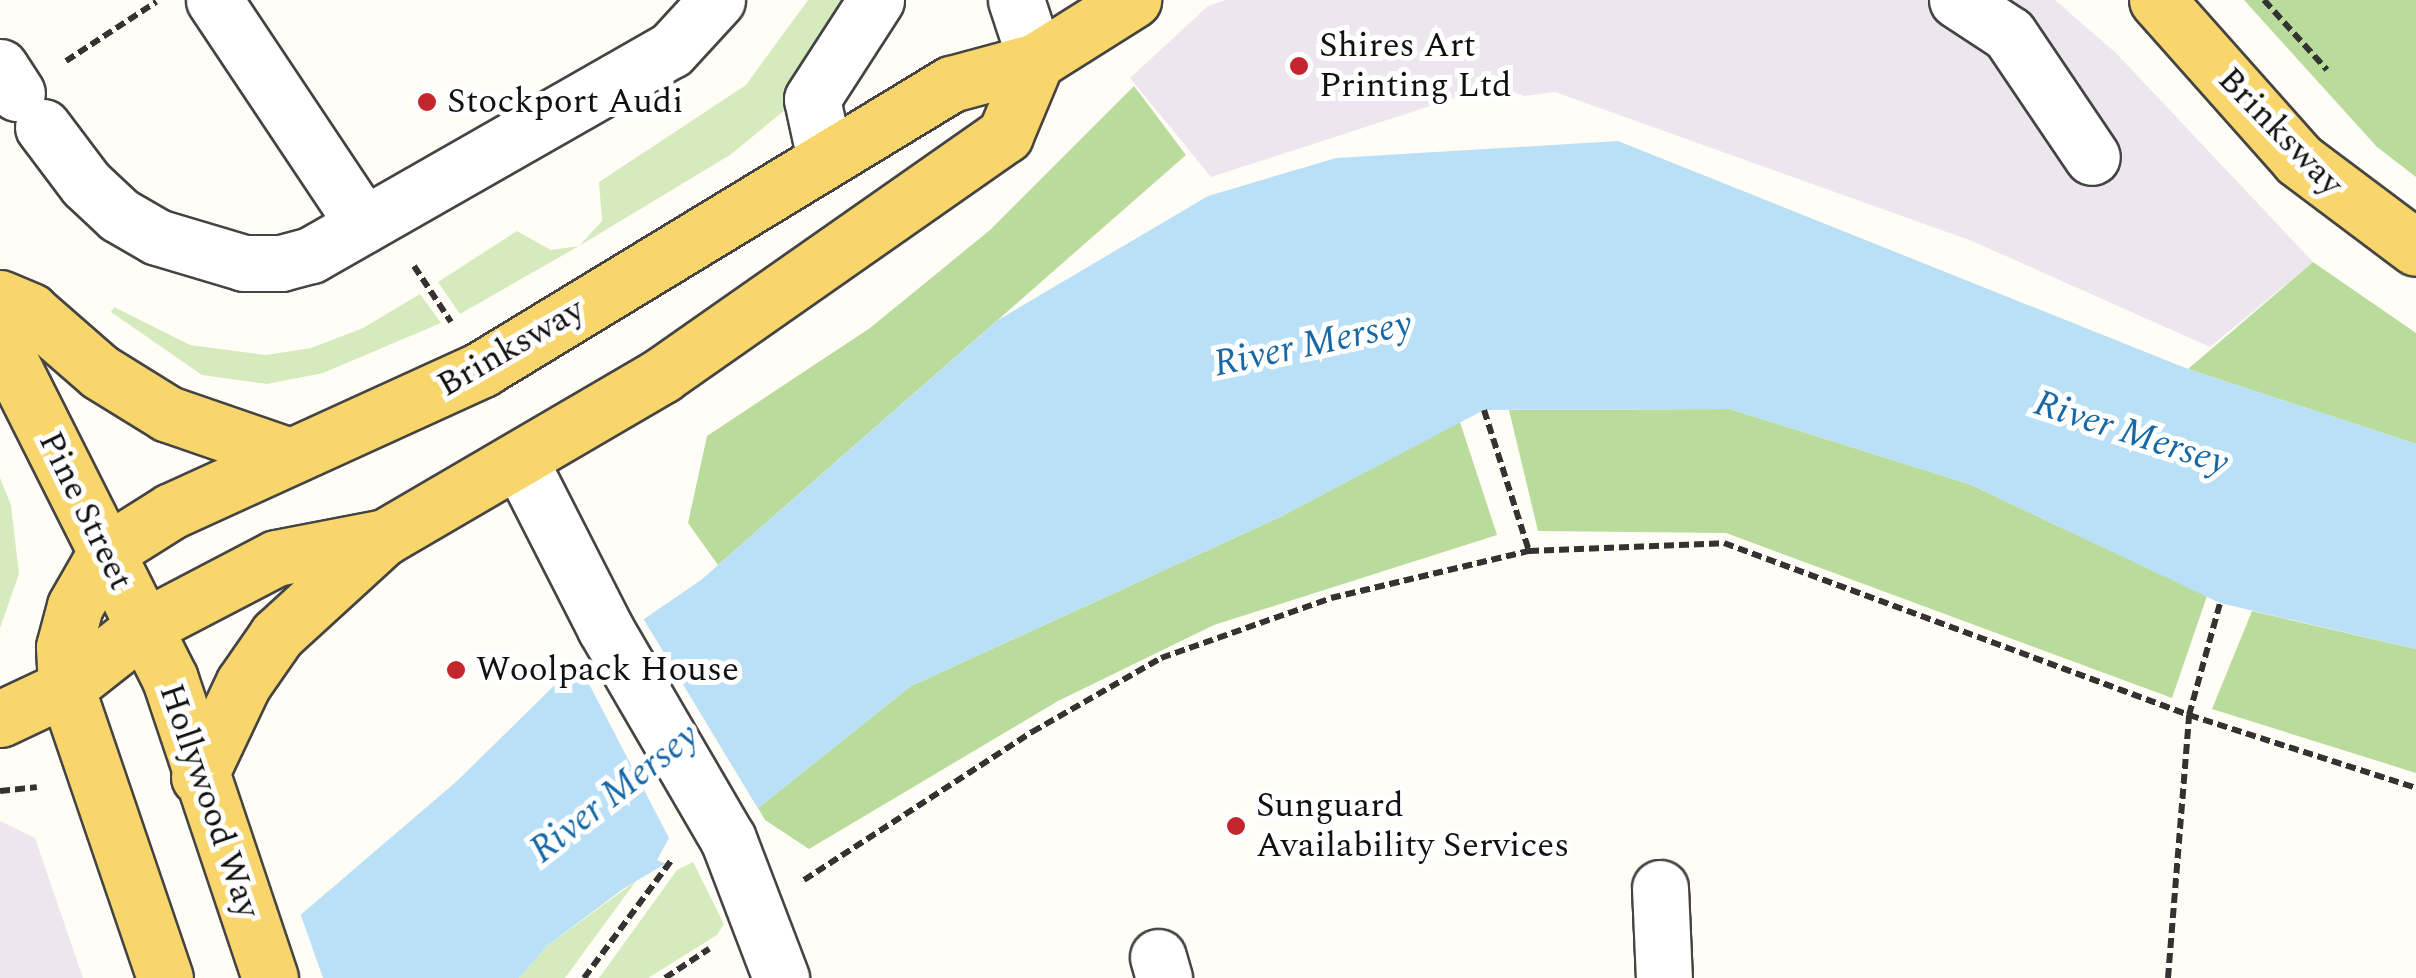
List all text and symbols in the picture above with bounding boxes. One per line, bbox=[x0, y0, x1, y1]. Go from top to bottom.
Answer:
place label: Shires Art Printing Ltd bbox=[1319, 25, 1512, 107]
marker: Shires Art Printing Ltd bbox=[1288, 55, 1310, 77]
street label: Brinksway bbox=[2209, 59, 2351, 205]
place label: Stockport Audi bbox=[447, 81, 683, 123]
marker: Stockport Audi bbox=[416, 91, 438, 113]
street label: Brinksway bbox=[430, 289, 592, 407]
water label: River Mersey bbox=[1210, 302, 1416, 388]
water label: River Mersey bbox=[2028, 381, 2234, 487]
street label: Pine Street bbox=[29, 425, 141, 597]
place label: Woolpack House bbox=[476, 649, 739, 691]
marker: Woolpack House bbox=[445, 659, 467, 681]
street label: Hollywood Way bbox=[149, 678, 269, 924]
water label: River Mersey bbox=[522, 714, 708, 874]
place label: Sunguard Availability Services bbox=[1256, 785, 1569, 867]
marker: Sunguard Availability Services bbox=[1225, 815, 1247, 837]

